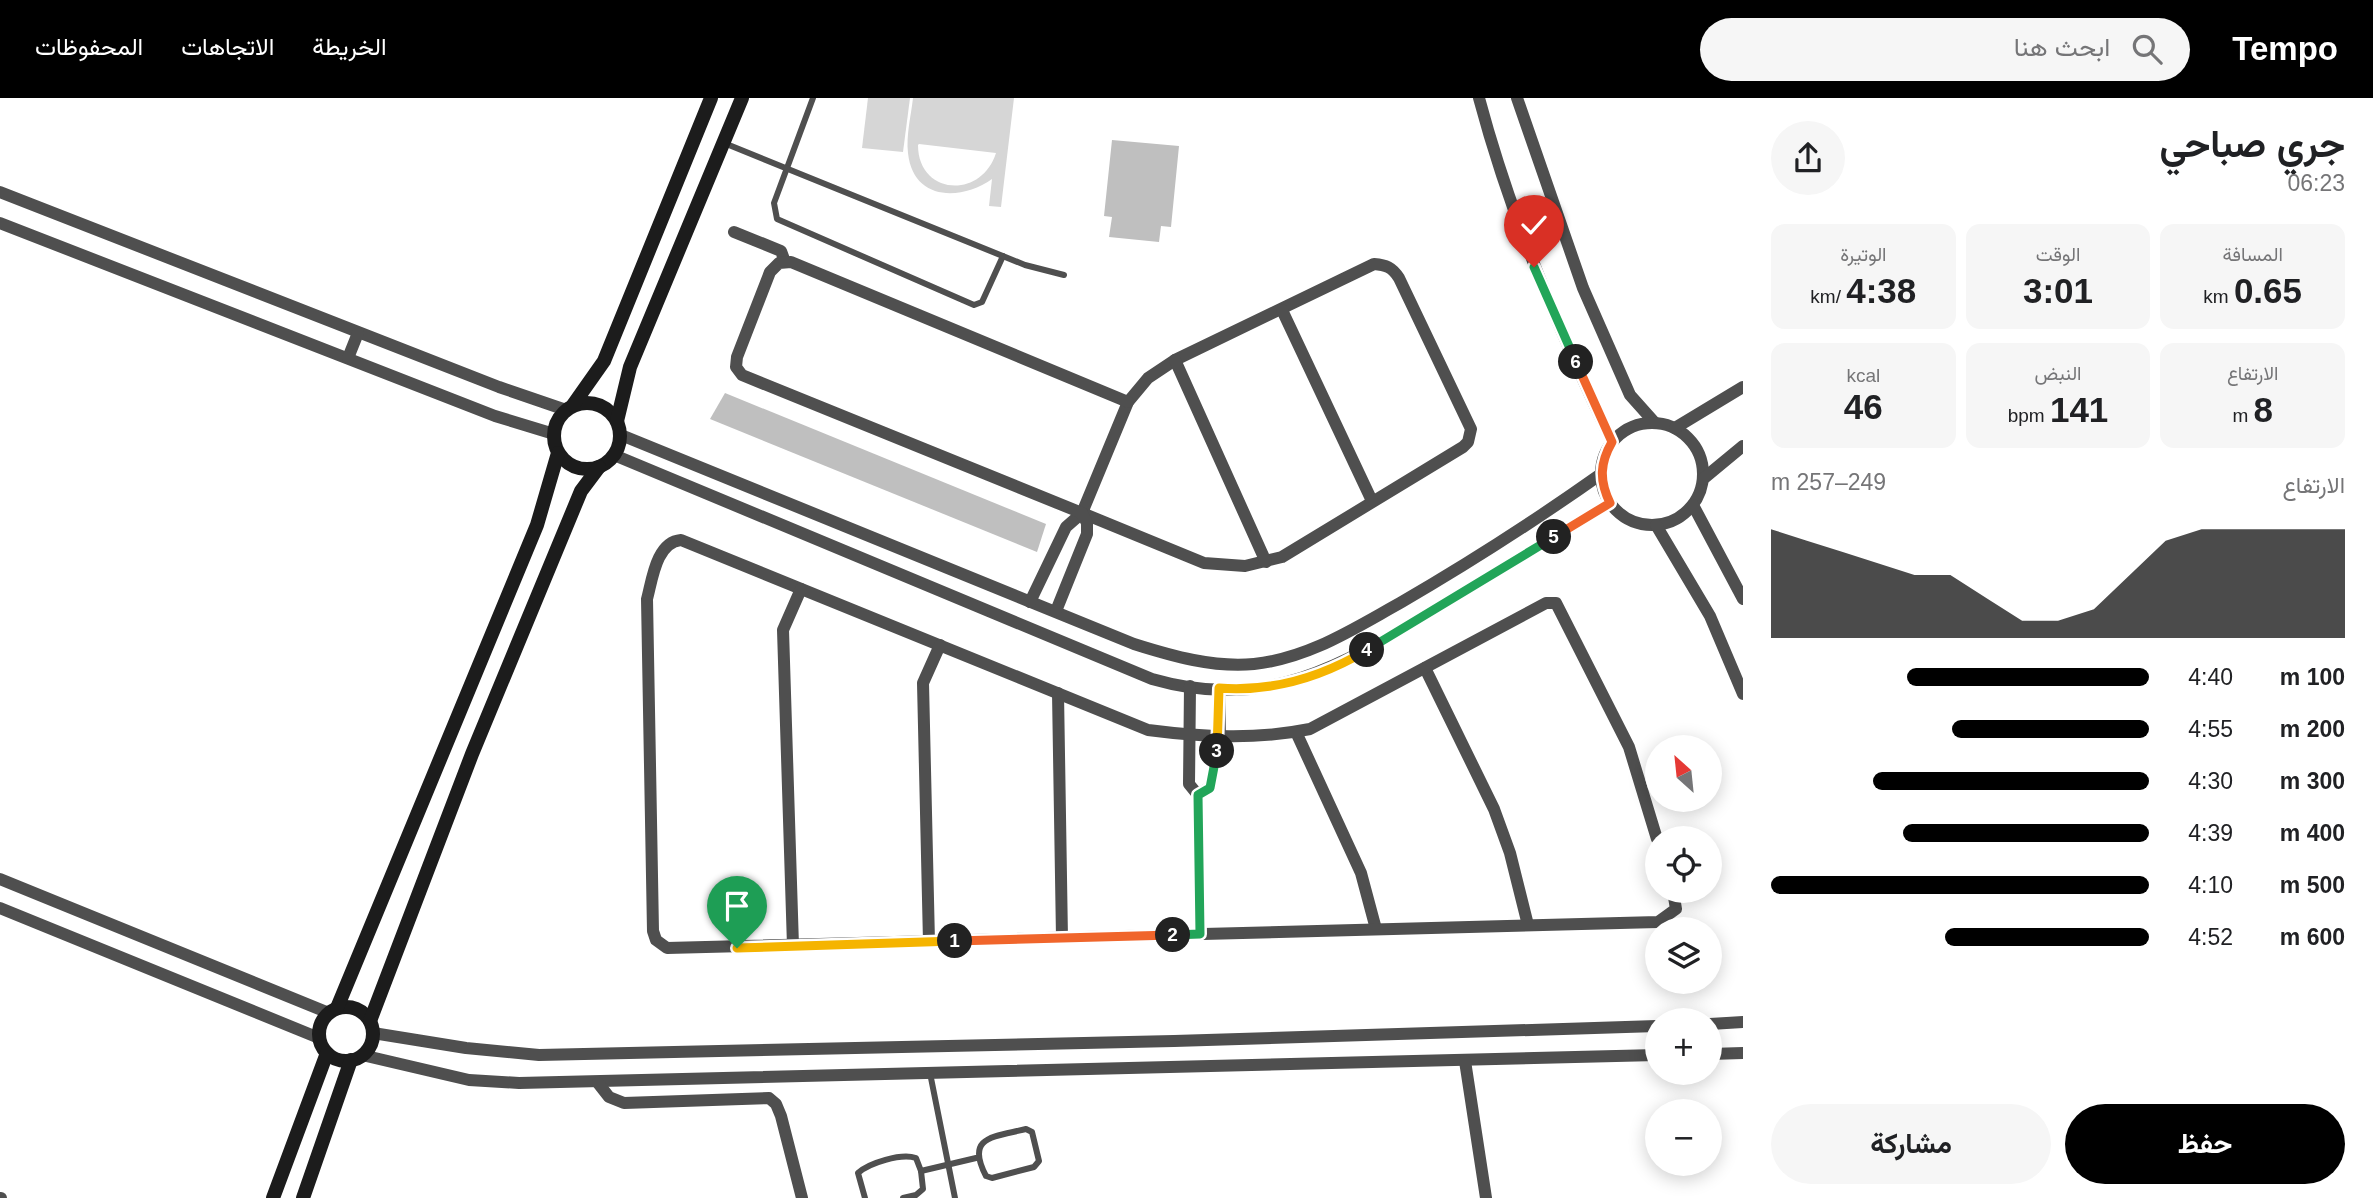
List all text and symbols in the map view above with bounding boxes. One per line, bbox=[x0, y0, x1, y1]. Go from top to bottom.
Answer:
search box bbox=[1700, 18, 2190, 81]
icon: search bbox=[2128, 30, 2166, 68]
text: Tempo bbox=[2232, 30, 2338, 67]
text: ابحث هنا bbox=[2014, 32, 2110, 62]
text: المحفوظات bbox=[35, 33, 143, 60]
text: الاتجاهات bbox=[181, 33, 274, 60]
text: الخريطة bbox=[312, 33, 387, 60]
button: share bbox=[1771, 121, 1845, 195]
text: جري صباحي bbox=[2159, 123, 2345, 165]
text: 06:23 bbox=[2287, 170, 2345, 196]
pin bbox=[1504, 195, 1564, 267]
icon: check bbox=[1515, 206, 1553, 244]
text: الوتيرة bbox=[1840, 244, 1887, 265]
text: الوقت bbox=[2036, 244, 2080, 265]
text: المسافة bbox=[2223, 244, 2283, 265]
text: 4:38 bbox=[1846, 271, 1916, 310]
text: 3:01 bbox=[2023, 271, 2093, 310]
text: 0.65 bbox=[2234, 271, 2302, 310]
text: /km bbox=[1810, 286, 1846, 307]
text: km bbox=[2203, 286, 2234, 307]
pin: 6 bbox=[1558, 344, 1594, 380]
text: 6 bbox=[1570, 351, 1581, 372]
text: النبض bbox=[2035, 363, 2082, 384]
text: الارتفاع bbox=[2227, 363, 2278, 384]
text: kcal bbox=[1846, 365, 1880, 386]
text: 46 bbox=[1844, 387, 1883, 426]
text: 141 bbox=[2050, 390, 2108, 429]
text: 8 bbox=[2253, 390, 2273, 429]
text: bpm bbox=[2008, 405, 2050, 426]
text: m bbox=[2232, 405, 2253, 426]
text: 249–257 m bbox=[1771, 469, 1886, 495]
text: الارتفاع bbox=[2283, 472, 2345, 498]
pin: 5 bbox=[1536, 520, 1572, 555]
text: 5 bbox=[1548, 526, 1559, 547]
pin: 4 bbox=[1350, 632, 1384, 668]
text: 4 bbox=[1361, 639, 1372, 660]
text: 4:40 bbox=[2188, 664, 2233, 690]
text: 100 m bbox=[2280, 664, 2345, 690]
text: 4:55 bbox=[2188, 716, 2233, 742]
text: 200 m bbox=[2280, 716, 2345, 742]
pin: 3 bbox=[1200, 734, 1234, 768]
north arrow bbox=[1645, 735, 1722, 812]
map controls bbox=[1645, 735, 1722, 1176]
text: 3 bbox=[1211, 740, 1222, 761]
text: 4:30 bbox=[2188, 768, 2233, 794]
text: 300 m bbox=[2280, 768, 2345, 794]
text: 4:39 bbox=[2188, 820, 2233, 846]
text: 400 m bbox=[2280, 820, 2345, 846]
button: locate bbox=[1645, 826, 1722, 903]
text: 4:10 bbox=[2188, 872, 2233, 898]
text: 500 m bbox=[2280, 872, 2345, 898]
pin bbox=[707, 876, 767, 948]
icon: arrive bbox=[718, 887, 756, 925]
button: layers bbox=[1645, 917, 1722, 994]
pin: 2 bbox=[1156, 918, 1190, 952]
pin: 1 bbox=[937, 924, 972, 958]
text: 2 bbox=[1167, 924, 1178, 945]
text: 4:52 bbox=[2188, 924, 2233, 950]
text: 600 m bbox=[2280, 924, 2345, 950]
text: 1 bbox=[949, 930, 960, 951]
button: + bbox=[1645, 1008, 1722, 1085]
button: − bbox=[1645, 1099, 1722, 1176]
button: مشاركة bbox=[1771, 1104, 2051, 1184]
button: حفظ bbox=[2065, 1104, 2345, 1184]

